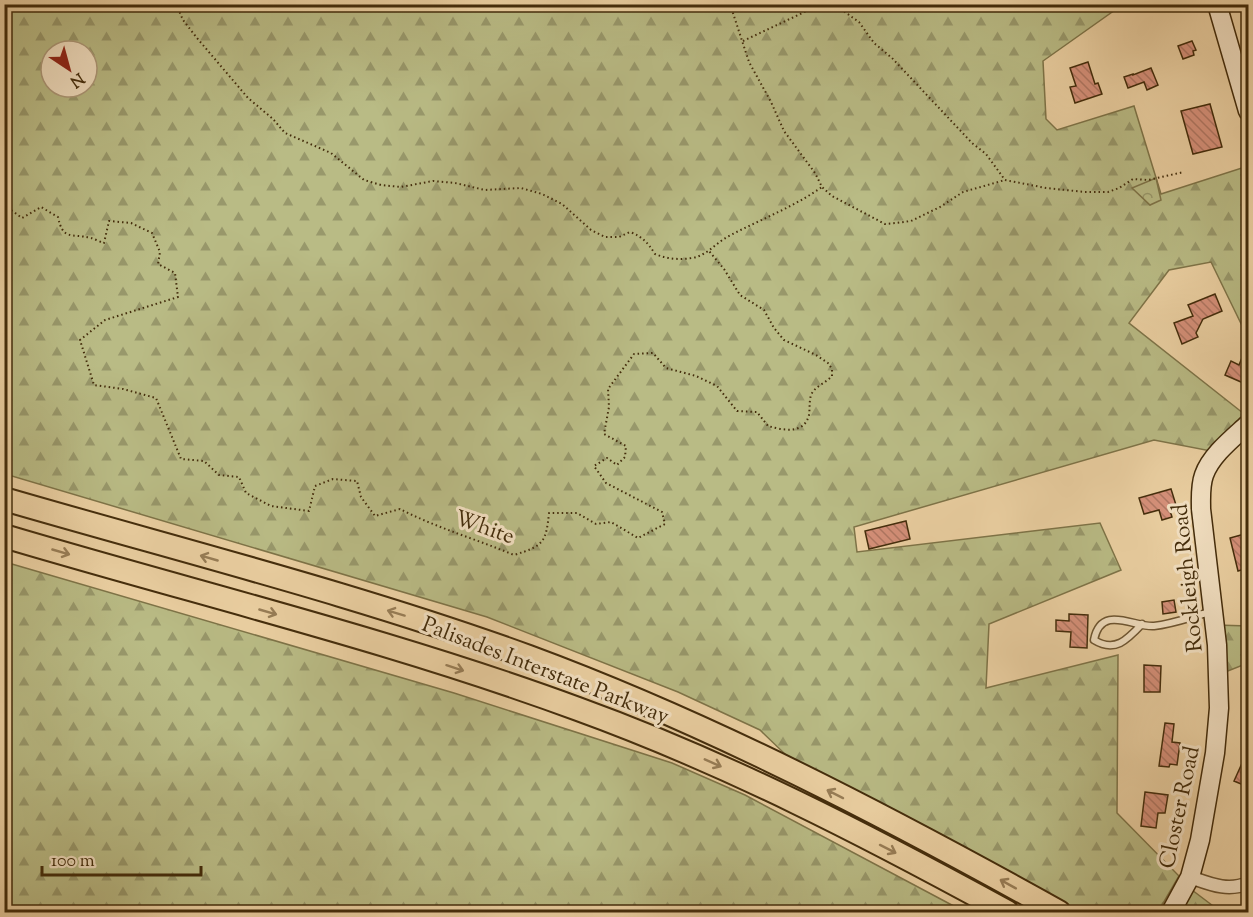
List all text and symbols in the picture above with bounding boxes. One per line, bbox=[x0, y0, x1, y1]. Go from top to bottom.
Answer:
north arrow bbox=[39, 39, 99, 99]
text: N bbox=[64, 66, 88, 92]
street label: Rockleigh Road bbox=[1165, 502, 1213, 654]
street label: White bbox=[450, 504, 518, 554]
one-way arrow bbox=[51, 547, 70, 558]
one-way arrow bbox=[200, 552, 219, 564]
one-way arrow bbox=[258, 607, 277, 618]
one-way arrow bbox=[387, 607, 406, 618]
street label: Palisades Interstate Parkway bbox=[417, 610, 673, 734]
one-way arrow bbox=[445, 663, 464, 674]
street label: Closter Road bbox=[1152, 743, 1210, 872]
one-way arrow bbox=[703, 758, 721, 770]
one-way arrow bbox=[826, 787, 844, 799]
scale bar bbox=[42, 839, 201, 877]
one-way arrow bbox=[879, 843, 896, 855]
text: 100 m bbox=[51, 849, 95, 875]
one-way arrow bbox=[999, 878, 1017, 889]

